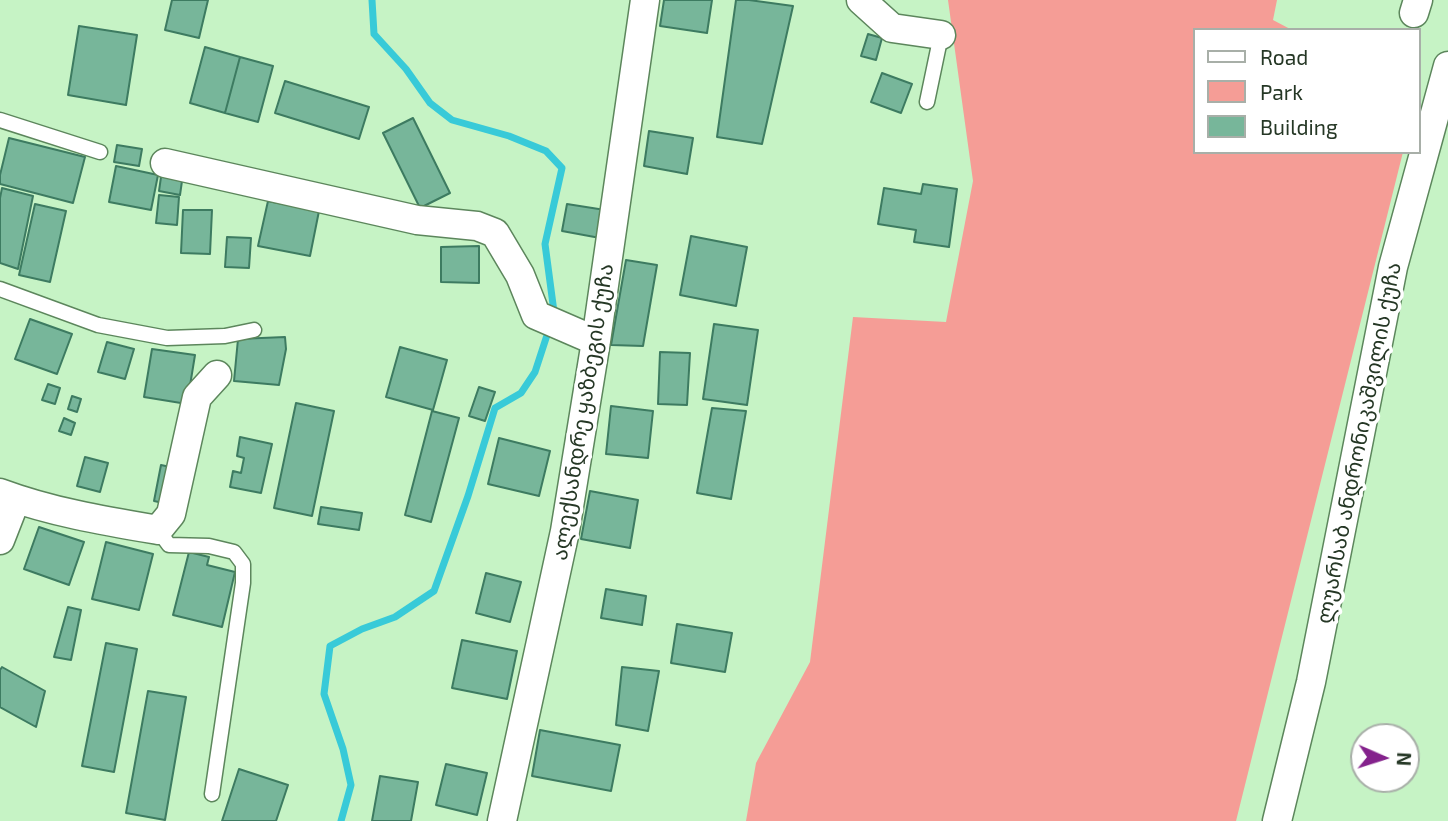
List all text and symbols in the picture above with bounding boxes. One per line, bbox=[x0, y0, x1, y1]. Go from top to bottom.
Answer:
legend bbox=[1192, 28, 1420, 154]
text: Road bbox=[1260, 44, 1308, 69]
text: Park bbox=[1260, 79, 1303, 104]
text: Building bbox=[1260, 114, 1338, 139]
street label: ლუარსაბ ანდრონიკაშვილის ქუჩა bbox=[1312, 260, 1406, 626]
street label: ალექსანდრე ყაზბეგის ქუჩა bbox=[547, 262, 619, 562]
north arrow bbox=[1350, 723, 1420, 793]
text: N bbox=[1393, 752, 1416, 766]

